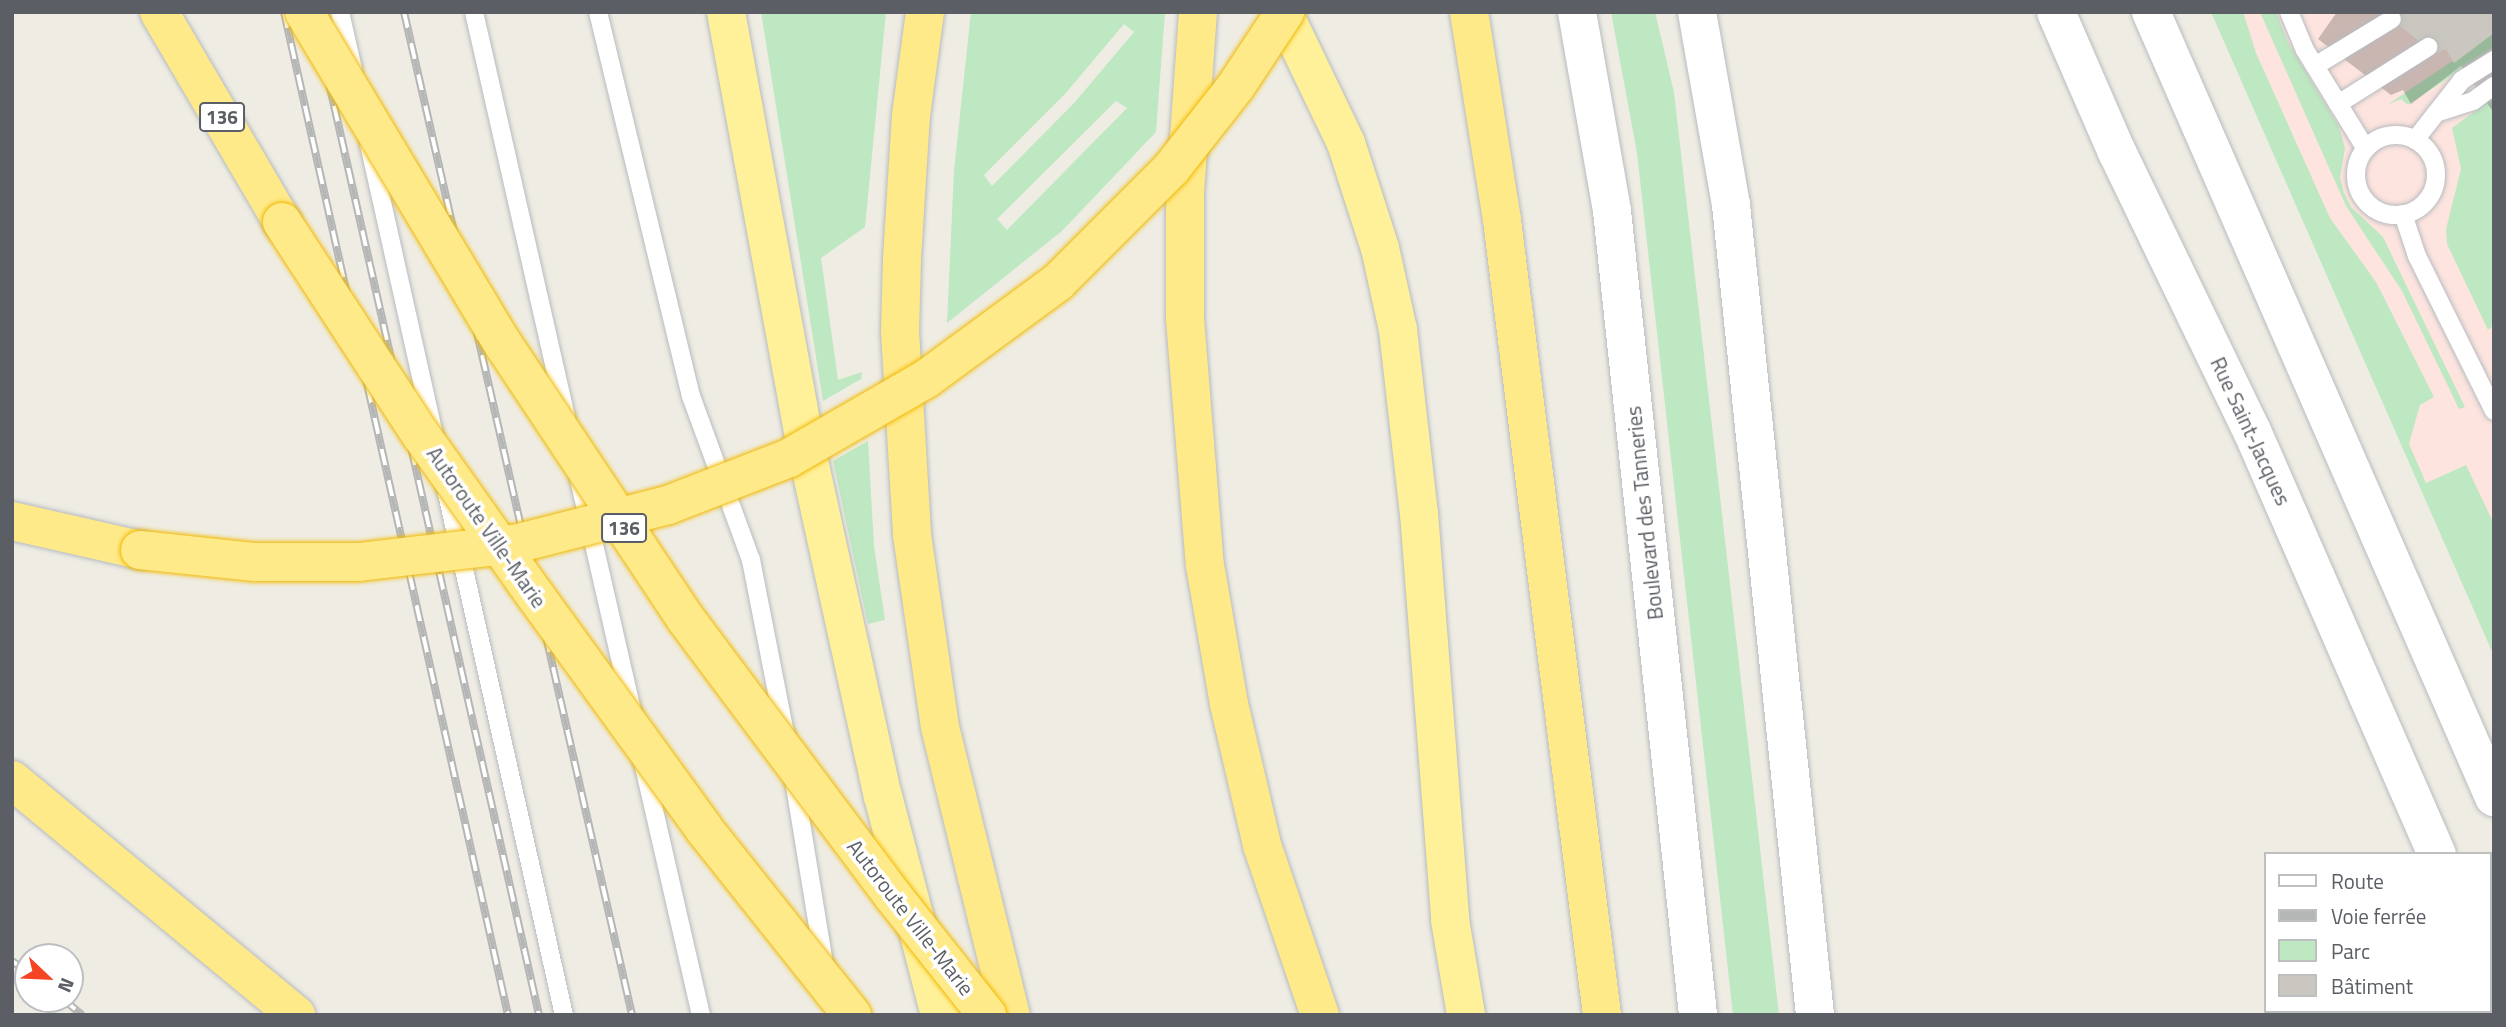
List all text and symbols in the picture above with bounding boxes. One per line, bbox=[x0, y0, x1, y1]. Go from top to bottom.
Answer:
road number: 136 bbox=[198, 102, 246, 132]
street label: Rue Saint-Jacques bbox=[2206, 353, 2296, 509]
street label: Boulevard des Tanneries bbox=[1620, 405, 1668, 621]
street label: Autoroute Ville-Marie bbox=[422, 442, 552, 612]
road number: 136 bbox=[600, 512, 648, 544]
street label: Autoroute Ville-Marie bbox=[842, 834, 980, 1000]
legend bbox=[2264, 852, 2492, 1013]
text: Route bbox=[2331, 865, 2384, 897]
text: Voie ferrée bbox=[2331, 900, 2426, 932]
text: Parc bbox=[2331, 935, 2370, 967]
north arrow bbox=[14, 943, 84, 1013]
text: Bâtiment bbox=[2331, 970, 2413, 1002]
text: N bbox=[51, 974, 83, 997]

